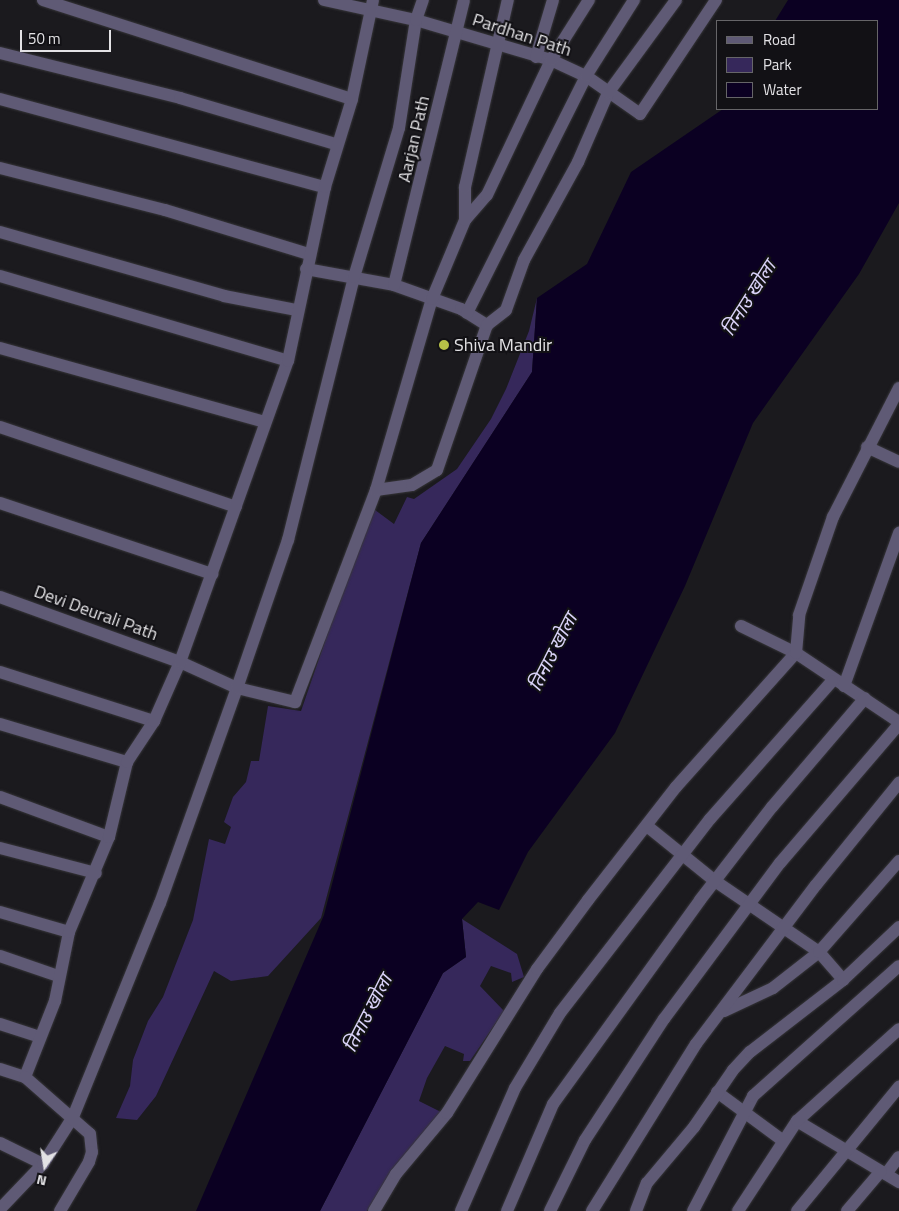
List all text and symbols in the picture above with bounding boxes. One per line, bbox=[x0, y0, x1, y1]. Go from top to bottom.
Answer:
street label: Pardhan Path bbox=[470, 9, 574, 61]
scale bar bbox=[22, 20, 114, 52]
legend bbox=[716, 20, 879, 110]
text: 50 m bbox=[28, 27, 61, 50]
text: Road bbox=[763, 28, 795, 51]
text: Park bbox=[763, 53, 792, 76]
text: Water bbox=[763, 78, 802, 101]
street label: Aarjan Path bbox=[394, 94, 434, 184]
water label: तिनाउ खोला bbox=[716, 256, 780, 340]
place label: Shiva Mandir bbox=[454, 334, 552, 356]
marker: Shiva Mandir bbox=[438, 339, 450, 351]
street label: Devi Deurali Path bbox=[31, 581, 161, 645]
water label: तिनाउ खोला bbox=[523, 609, 581, 695]
water label: तिनाउ खोला bbox=[338, 970, 396, 1056]
north arrow bbox=[20, 1141, 70, 1191]
text: N bbox=[34, 1170, 49, 1192]

